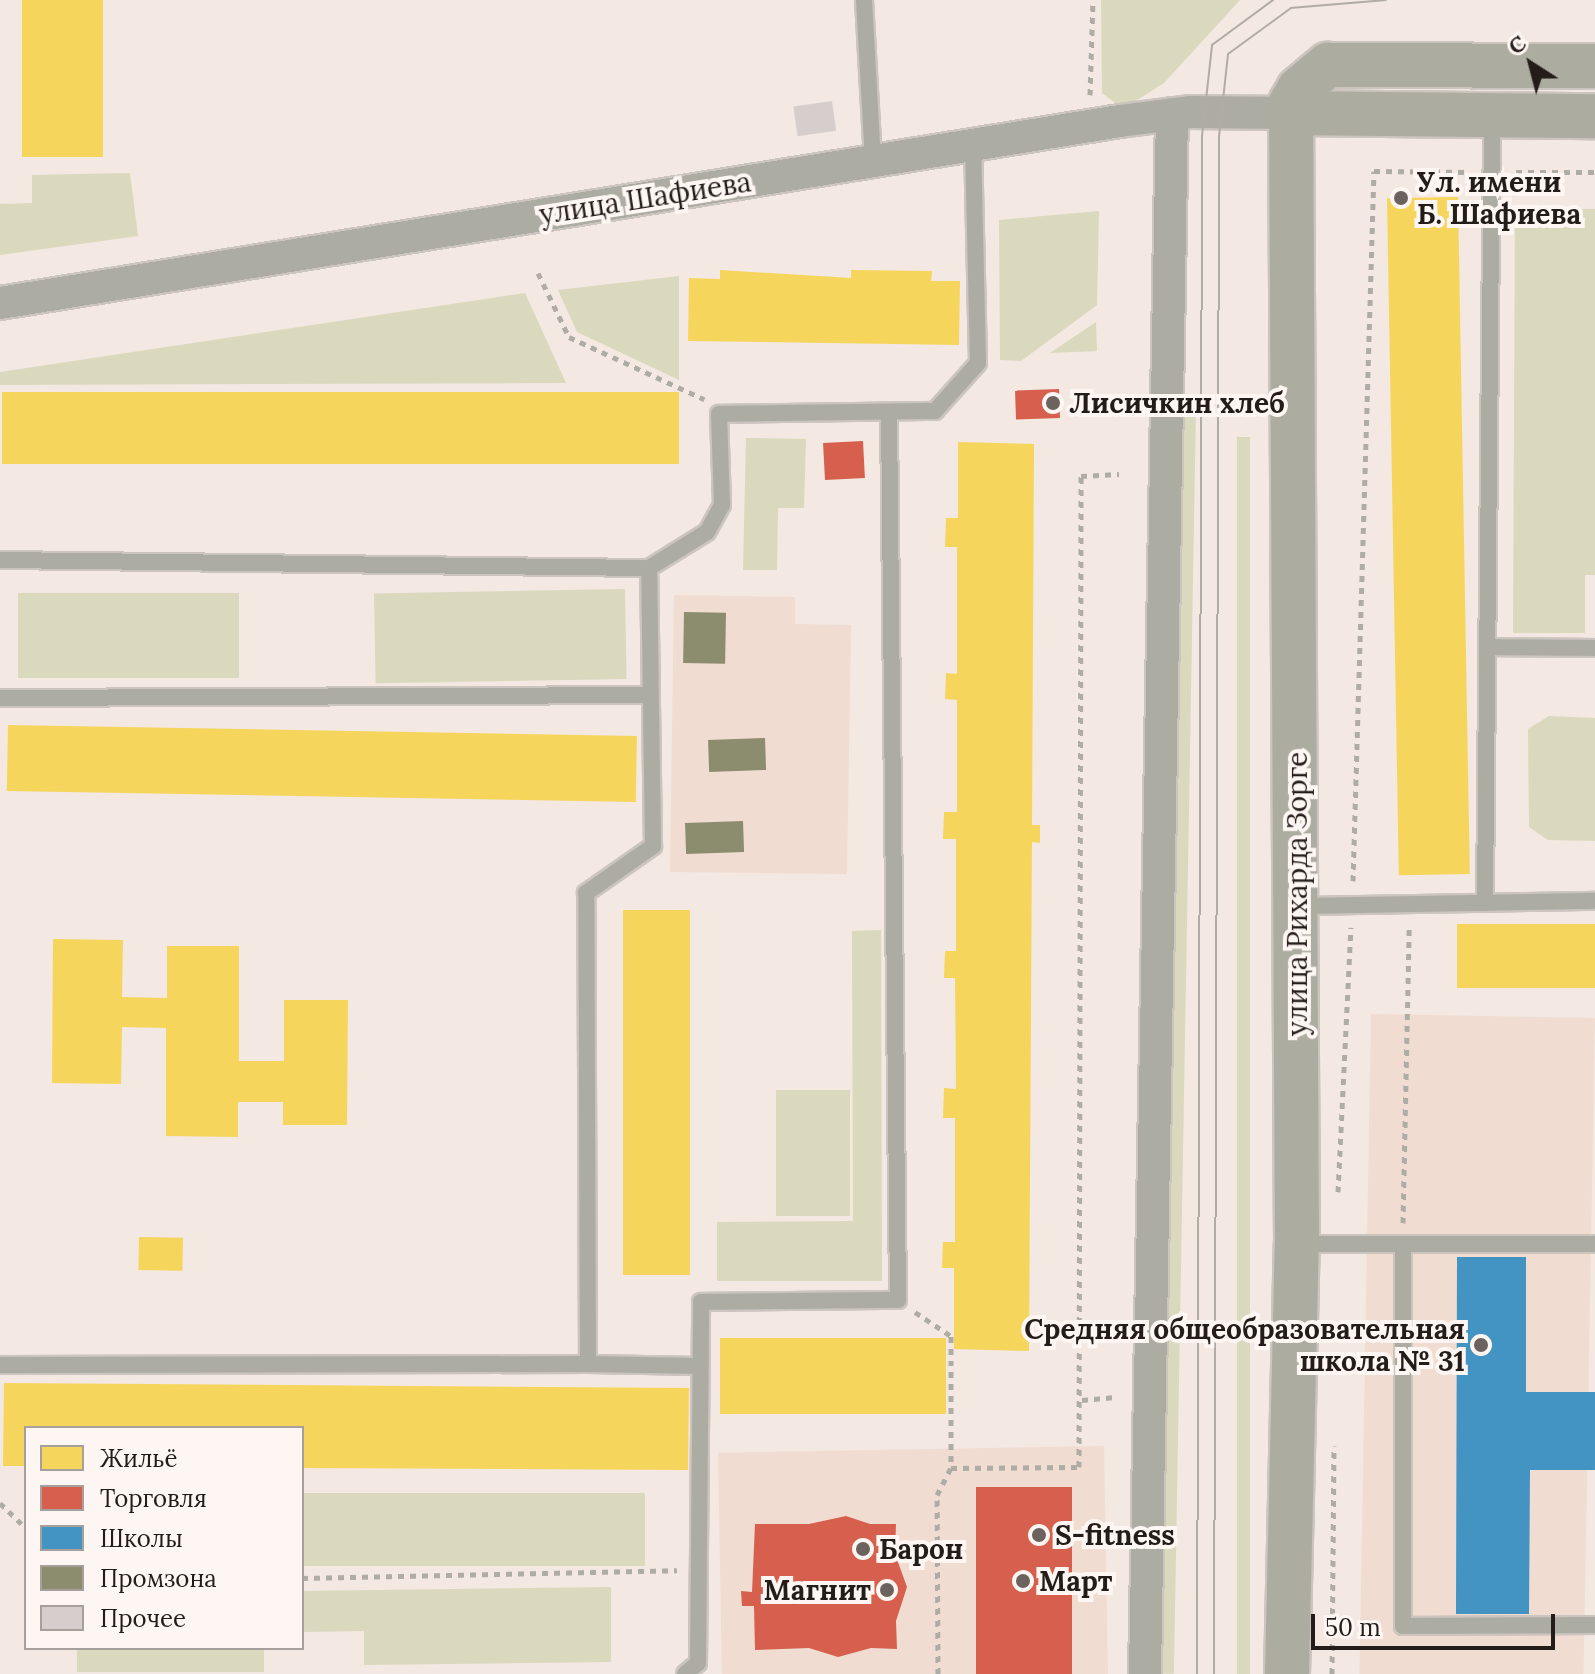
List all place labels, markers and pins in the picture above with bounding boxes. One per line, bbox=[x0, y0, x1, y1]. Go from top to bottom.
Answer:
place label: Ул. имени Б. Шафиева bbox=[1417, 165, 1581, 231]
marker: Ул. имени Б. Шафиева bbox=[1392, 189, 1410, 207]
place label: Лисичкин хлеб bbox=[1069, 386, 1285, 420]
marker: Лисичкин хлеб bbox=[1044, 394, 1062, 412]
place label: Средняя общеобразовательная школа № 31 bbox=[1024, 1312, 1465, 1378]
marker: Средняя общеобразовательная школа № 31 bbox=[1472, 1336, 1490, 1354]
place label: S-fitness bbox=[1055, 1518, 1175, 1552]
marker: S-fitness bbox=[1030, 1526, 1048, 1544]
place label: Барон bbox=[879, 1532, 964, 1566]
marker: Барон bbox=[854, 1540, 872, 1558]
place label: Март bbox=[1039, 1564, 1112, 1598]
marker: Март bbox=[1014, 1572, 1032, 1590]
place label: Магнит bbox=[764, 1573, 871, 1607]
marker: Магнит bbox=[878, 1581, 896, 1599]

